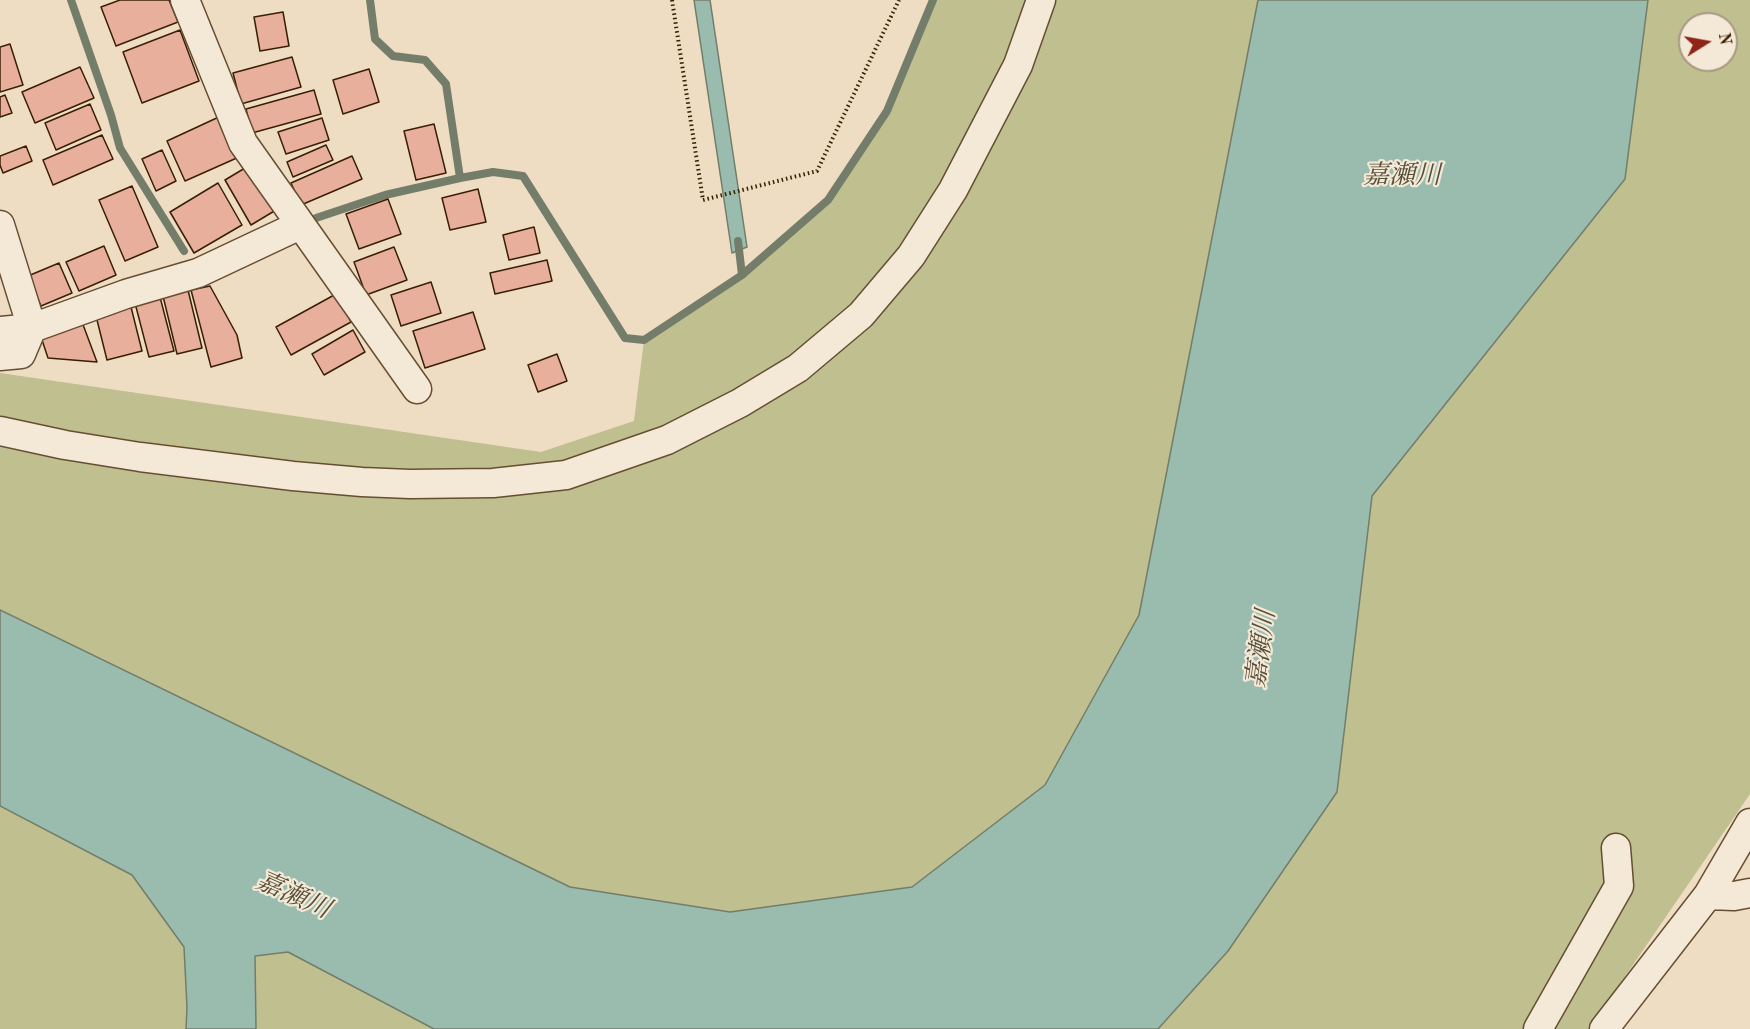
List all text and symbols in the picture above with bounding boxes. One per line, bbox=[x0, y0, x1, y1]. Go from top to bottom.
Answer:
north arrow bbox=[1678, 12, 1738, 72]
text: N bbox=[1715, 31, 1733, 46]
water label: 嘉瀬川 bbox=[1363, 160, 1441, 192]
water label: 嘉瀬川 bbox=[1241, 608, 1283, 690]
water label: 嘉瀬川 bbox=[251, 866, 335, 926]

